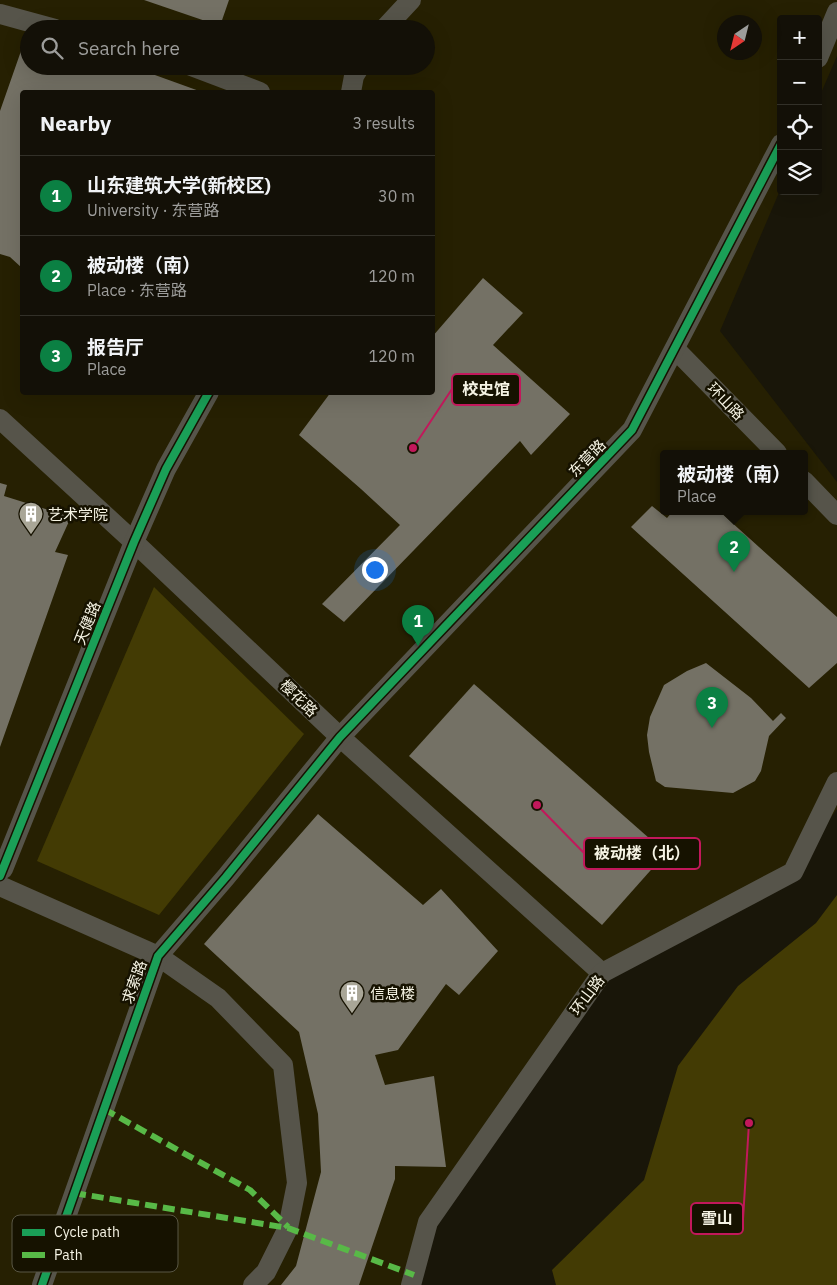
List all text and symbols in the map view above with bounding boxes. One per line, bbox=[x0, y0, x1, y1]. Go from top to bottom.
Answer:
north arrow bbox=[717, 15, 762, 60]
map controls bbox=[777, 15, 822, 195]
button: + bbox=[777, 15, 822, 60]
search box bbox=[20, 20, 435, 75]
icon: search bbox=[38, 34, 66, 62]
text: Search here bbox=[78, 36, 180, 60]
button: − bbox=[777, 60, 822, 105]
button: locate bbox=[777, 105, 822, 150]
text: Nearby bbox=[40, 109, 111, 137]
text: 3 results bbox=[352, 113, 415, 133]
button: layers bbox=[777, 150, 822, 195]
text: 山东建筑大学(新校区) bbox=[87, 173, 271, 197]
text: 1 bbox=[51, 186, 61, 206]
text: 30 m bbox=[378, 186, 415, 206]
text: University · 东营路 bbox=[87, 200, 220, 220]
text: 被动楼（南） bbox=[87, 253, 201, 277]
text: 2 bbox=[51, 266, 61, 286]
text: 120 m bbox=[368, 266, 415, 286]
text: Place · 东营路 bbox=[87, 280, 187, 300]
text: 报告厅 bbox=[87, 335, 144, 359]
text: 3 bbox=[51, 346, 61, 366]
text: 120 m bbox=[368, 346, 415, 366]
text: Place bbox=[87, 359, 126, 379]
callout: 校史馆 bbox=[452, 374, 520, 405]
street label: 环山路 bbox=[704, 378, 748, 424]
text: 校史馆 bbox=[462, 379, 510, 399]
street label: 东营路 bbox=[565, 435, 609, 481]
popup bbox=[660, 450, 808, 515]
text: 被动楼（南） bbox=[677, 462, 791, 486]
text: Place bbox=[677, 486, 716, 506]
building icon: 艺术学院 bbox=[18, 501, 44, 535]
place label: 艺术学院 bbox=[48, 505, 108, 524]
pin: 2 bbox=[718, 531, 750, 572]
your location bbox=[362, 557, 388, 583]
street label: 天健路 bbox=[70, 599, 104, 647]
pin: 1 bbox=[402, 605, 434, 646]
street label: 樱花路 bbox=[276, 676, 322, 720]
pin: 3 bbox=[696, 687, 728, 728]
callout: 被动楼（北） bbox=[584, 838, 700, 869]
text: 被动楼（北） bbox=[594, 843, 690, 863]
street label: 求索路 bbox=[117, 958, 151, 1006]
street label: 环山路 bbox=[566, 971, 608, 1019]
building icon: 信息楼 bbox=[339, 980, 365, 1014]
place label: 信息楼 bbox=[370, 984, 415, 1003]
callout: 雪山 bbox=[691, 1203, 743, 1234]
text: 雪山 bbox=[701, 1208, 733, 1228]
legend bbox=[12, 1215, 178, 1272]
text: Cycle path bbox=[54, 1223, 120, 1241]
text: Path bbox=[54, 1246, 83, 1264]

